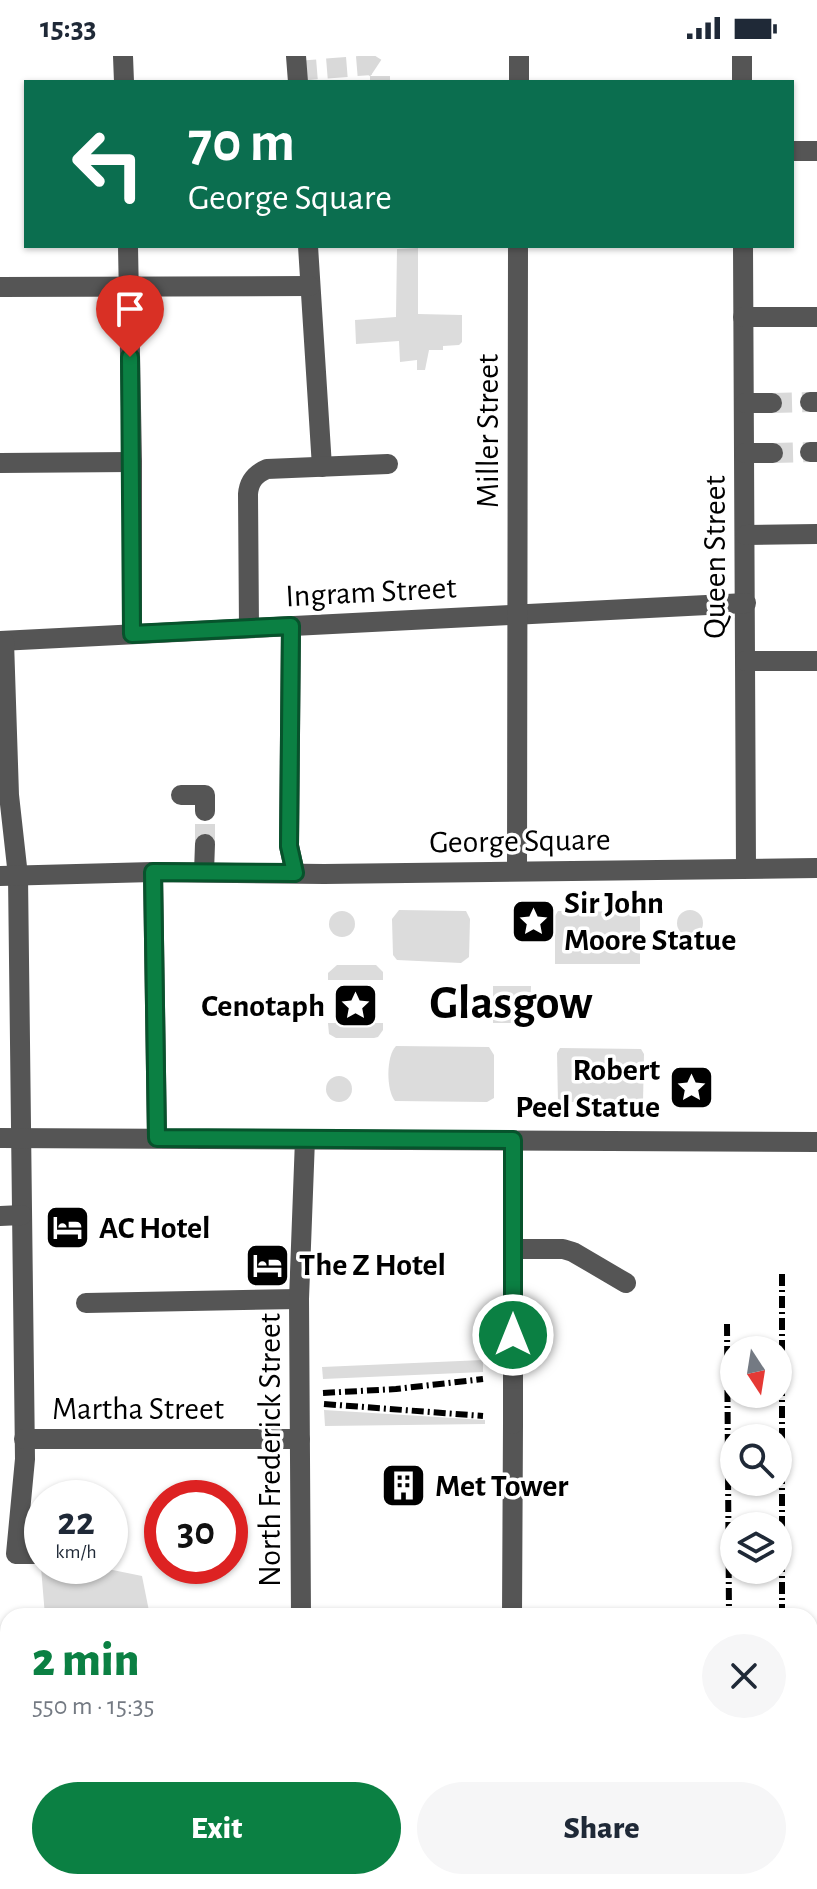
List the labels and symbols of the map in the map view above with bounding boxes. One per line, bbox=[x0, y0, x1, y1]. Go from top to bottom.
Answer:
pin bbox=[96, 275, 164, 357]
street label: Miller Street bbox=[472, 354, 504, 508]
street label: Queen Street bbox=[699, 475, 731, 639]
street label: Ingram Street bbox=[285, 572, 457, 612]
street label: George Square bbox=[429, 823, 611, 859]
place label: Sir John Moore Statue bbox=[564, 887, 736, 956]
place icon: Sir John Moore Statue bbox=[509, 897, 557, 945]
district label: Glasgow bbox=[430, 980, 593, 1028]
place icon: Cenotaph bbox=[332, 982, 380, 1030]
place label: Cenotaph bbox=[201, 990, 325, 1022]
place label: Robert Peel Statue bbox=[515, 1054, 660, 1123]
place icon: Robert Peel Statue bbox=[667, 1064, 715, 1112]
hotel icon: AC Hotel bbox=[44, 1204, 92, 1252]
place label: AC Hotel bbox=[99, 1212, 210, 1244]
hotel icon: The Z Hotel bbox=[244, 1241, 292, 1289]
place label: The Z Hotel bbox=[299, 1249, 446, 1281]
position arrow bbox=[471, 1293, 555, 1377]
street label: North Frederick Street bbox=[254, 1313, 286, 1587]
north arrow bbox=[720, 1336, 792, 1408]
street label: Martha Street bbox=[52, 1393, 224, 1425]
building icon: Met Tower bbox=[380, 1462, 428, 1510]
place label: Met Tower bbox=[435, 1470, 568, 1502]
speed limit sign: 30 bbox=[144, 1480, 248, 1584]

